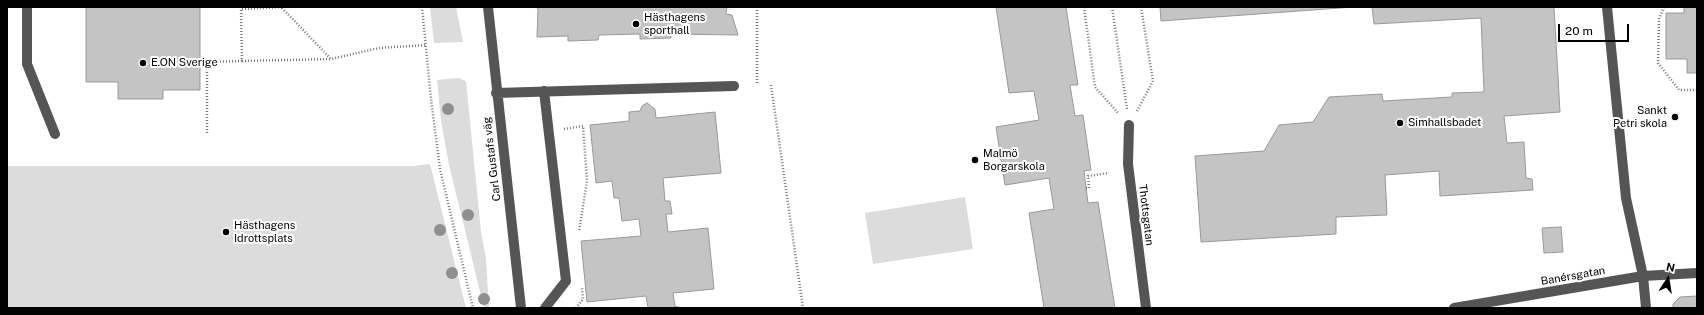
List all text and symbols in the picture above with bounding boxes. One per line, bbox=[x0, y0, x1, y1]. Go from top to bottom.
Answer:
place label: Hästhagens sporthall bbox=[644, 11, 705, 37]
scale bar bbox=[1560, 16, 1631, 42]
marker: Hästhagens sporthall bbox=[631, 19, 641, 29]
text: 20 m bbox=[1565, 24, 1593, 38]
place label: E.ON Sverige bbox=[151, 56, 218, 70]
marker: E.ON Sverige bbox=[138, 58, 148, 68]
place label: Sankt Petri skola bbox=[1613, 104, 1667, 130]
marker: Sankt Petri skola bbox=[1670, 112, 1680, 122]
street label: Carl Gustafs väg bbox=[480, 116, 504, 202]
place label: Simhallsbadet bbox=[1408, 116, 1481, 130]
marker: Simhallsbadet bbox=[1395, 118, 1405, 128]
place label: Malmö Borgarskola bbox=[983, 147, 1045, 173]
marker: Malmö Borgarskola bbox=[970, 155, 980, 165]
street label: Thottsgatan bbox=[1136, 184, 1156, 246]
place label: Hästhagens Idrottsplats bbox=[234, 219, 295, 245]
marker: Hästhagens Idrottsplats bbox=[221, 227, 231, 237]
north arrow bbox=[1648, 259, 1688, 299]
text: N bbox=[1665, 260, 1676, 274]
street label: Banérsgatan bbox=[1540, 264, 1606, 288]

